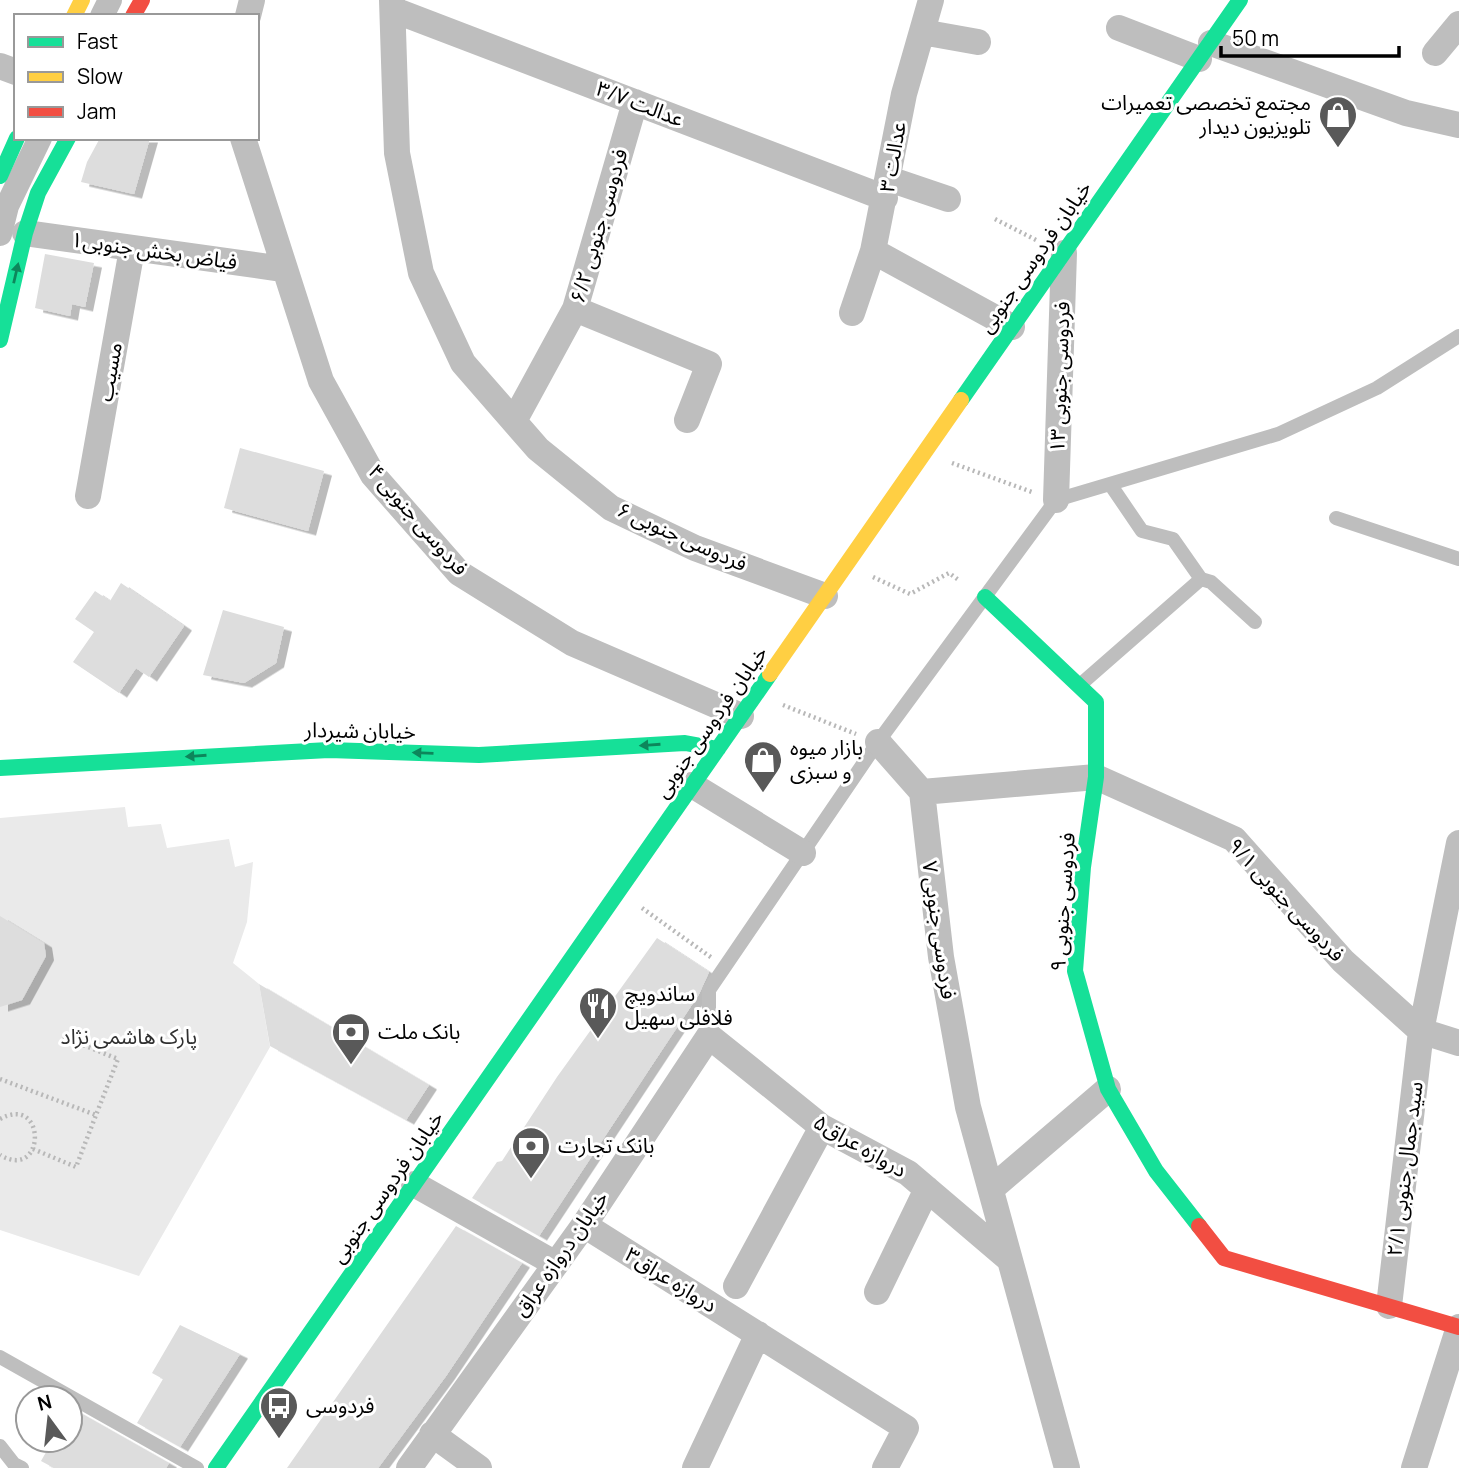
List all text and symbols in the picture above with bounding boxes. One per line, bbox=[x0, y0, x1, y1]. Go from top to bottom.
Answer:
legend bbox=[14, 14, 259, 140]
scale bar bbox=[1221, 14, 1400, 58]
text: 50 m bbox=[1232, 24, 1279, 52]
text: Fast bbox=[77, 27, 118, 55]
text: Slow bbox=[77, 62, 123, 90]
street label: عدالت ۳/۷ bbox=[593, 74, 688, 133]
place label: مجتمع تخصصی تعمیرات تلویزیون دیدار bbox=[1101, 88, 1311, 140]
shop icon: مجتمع تخصصی تعمیرات تلویزیون دیدار bbox=[1317, 94, 1359, 149]
text: Jam bbox=[77, 97, 116, 125]
street label: عدالت ۳ bbox=[872, 119, 912, 194]
street label: فردوسی جنوبی ۶/۲ bbox=[563, 145, 633, 306]
street label: خیابان فردوسی جنوبی bbox=[971, 175, 1097, 338]
street label: فیاض بخش جنوبی۱ bbox=[69, 224, 239, 276]
one-way arrow bbox=[10, 262, 21, 284]
street label: فردوسی جنوبی ۱۳ bbox=[1042, 301, 1076, 453]
street label: مسیب bbox=[90, 340, 128, 404]
street label: فردوسی جنوبی ۴ bbox=[362, 458, 475, 581]
street label: فردوسی جنوبی ۶ bbox=[613, 495, 752, 577]
street label: خیابان فردوسی جنوبی bbox=[647, 640, 773, 803]
street label: خیابان شیردار bbox=[303, 715, 416, 745]
place label: بازار میوه و سبزی bbox=[790, 733, 863, 785]
shop icon: بازار میوه و سبزی bbox=[742, 739, 784, 794]
one-way arrow bbox=[639, 740, 661, 751]
one-way arrow bbox=[412, 748, 434, 759]
one-way arrow bbox=[185, 751, 207, 762]
street label: فردوسی جنوبی ۹ bbox=[1043, 831, 1081, 972]
street label: فردوسی جنوبی ۹/۱ bbox=[1222, 831, 1351, 967]
street label: فردوسی جنوبی ۷ bbox=[916, 859, 964, 1001]
place label: ساندویچ فلافلی سهیل bbox=[625, 979, 733, 1031]
restaurant icon: ساندویچ فلافلی سهیل bbox=[577, 985, 619, 1040]
bank icon: بانک ملت bbox=[330, 1011, 372, 1066]
place label: بانک ملت bbox=[378, 1017, 460, 1045]
park label: پارک هاشمی نژاد bbox=[61, 1022, 197, 1050]
street label: سید جمال جنوبی ۲/۱ bbox=[1379, 1080, 1429, 1258]
street label: خیابان فردوسی جنوبی bbox=[323, 1105, 449, 1268]
street label: دروازه عراق۵ bbox=[809, 1107, 912, 1183]
bank icon: بانک تجارت bbox=[510, 1125, 552, 1180]
place label: بانک تجارت bbox=[558, 1131, 654, 1159]
street label: خیابان دروازه عراق bbox=[506, 1185, 614, 1322]
street label: دروازه عراق۳ bbox=[620, 1240, 723, 1318]
north arrow bbox=[14, 1384, 84, 1454]
bus stop icon: فردوسی bbox=[258, 1385, 300, 1440]
text: N bbox=[35, 1388, 55, 1417]
place label: فردوسی bbox=[306, 1391, 374, 1419]

